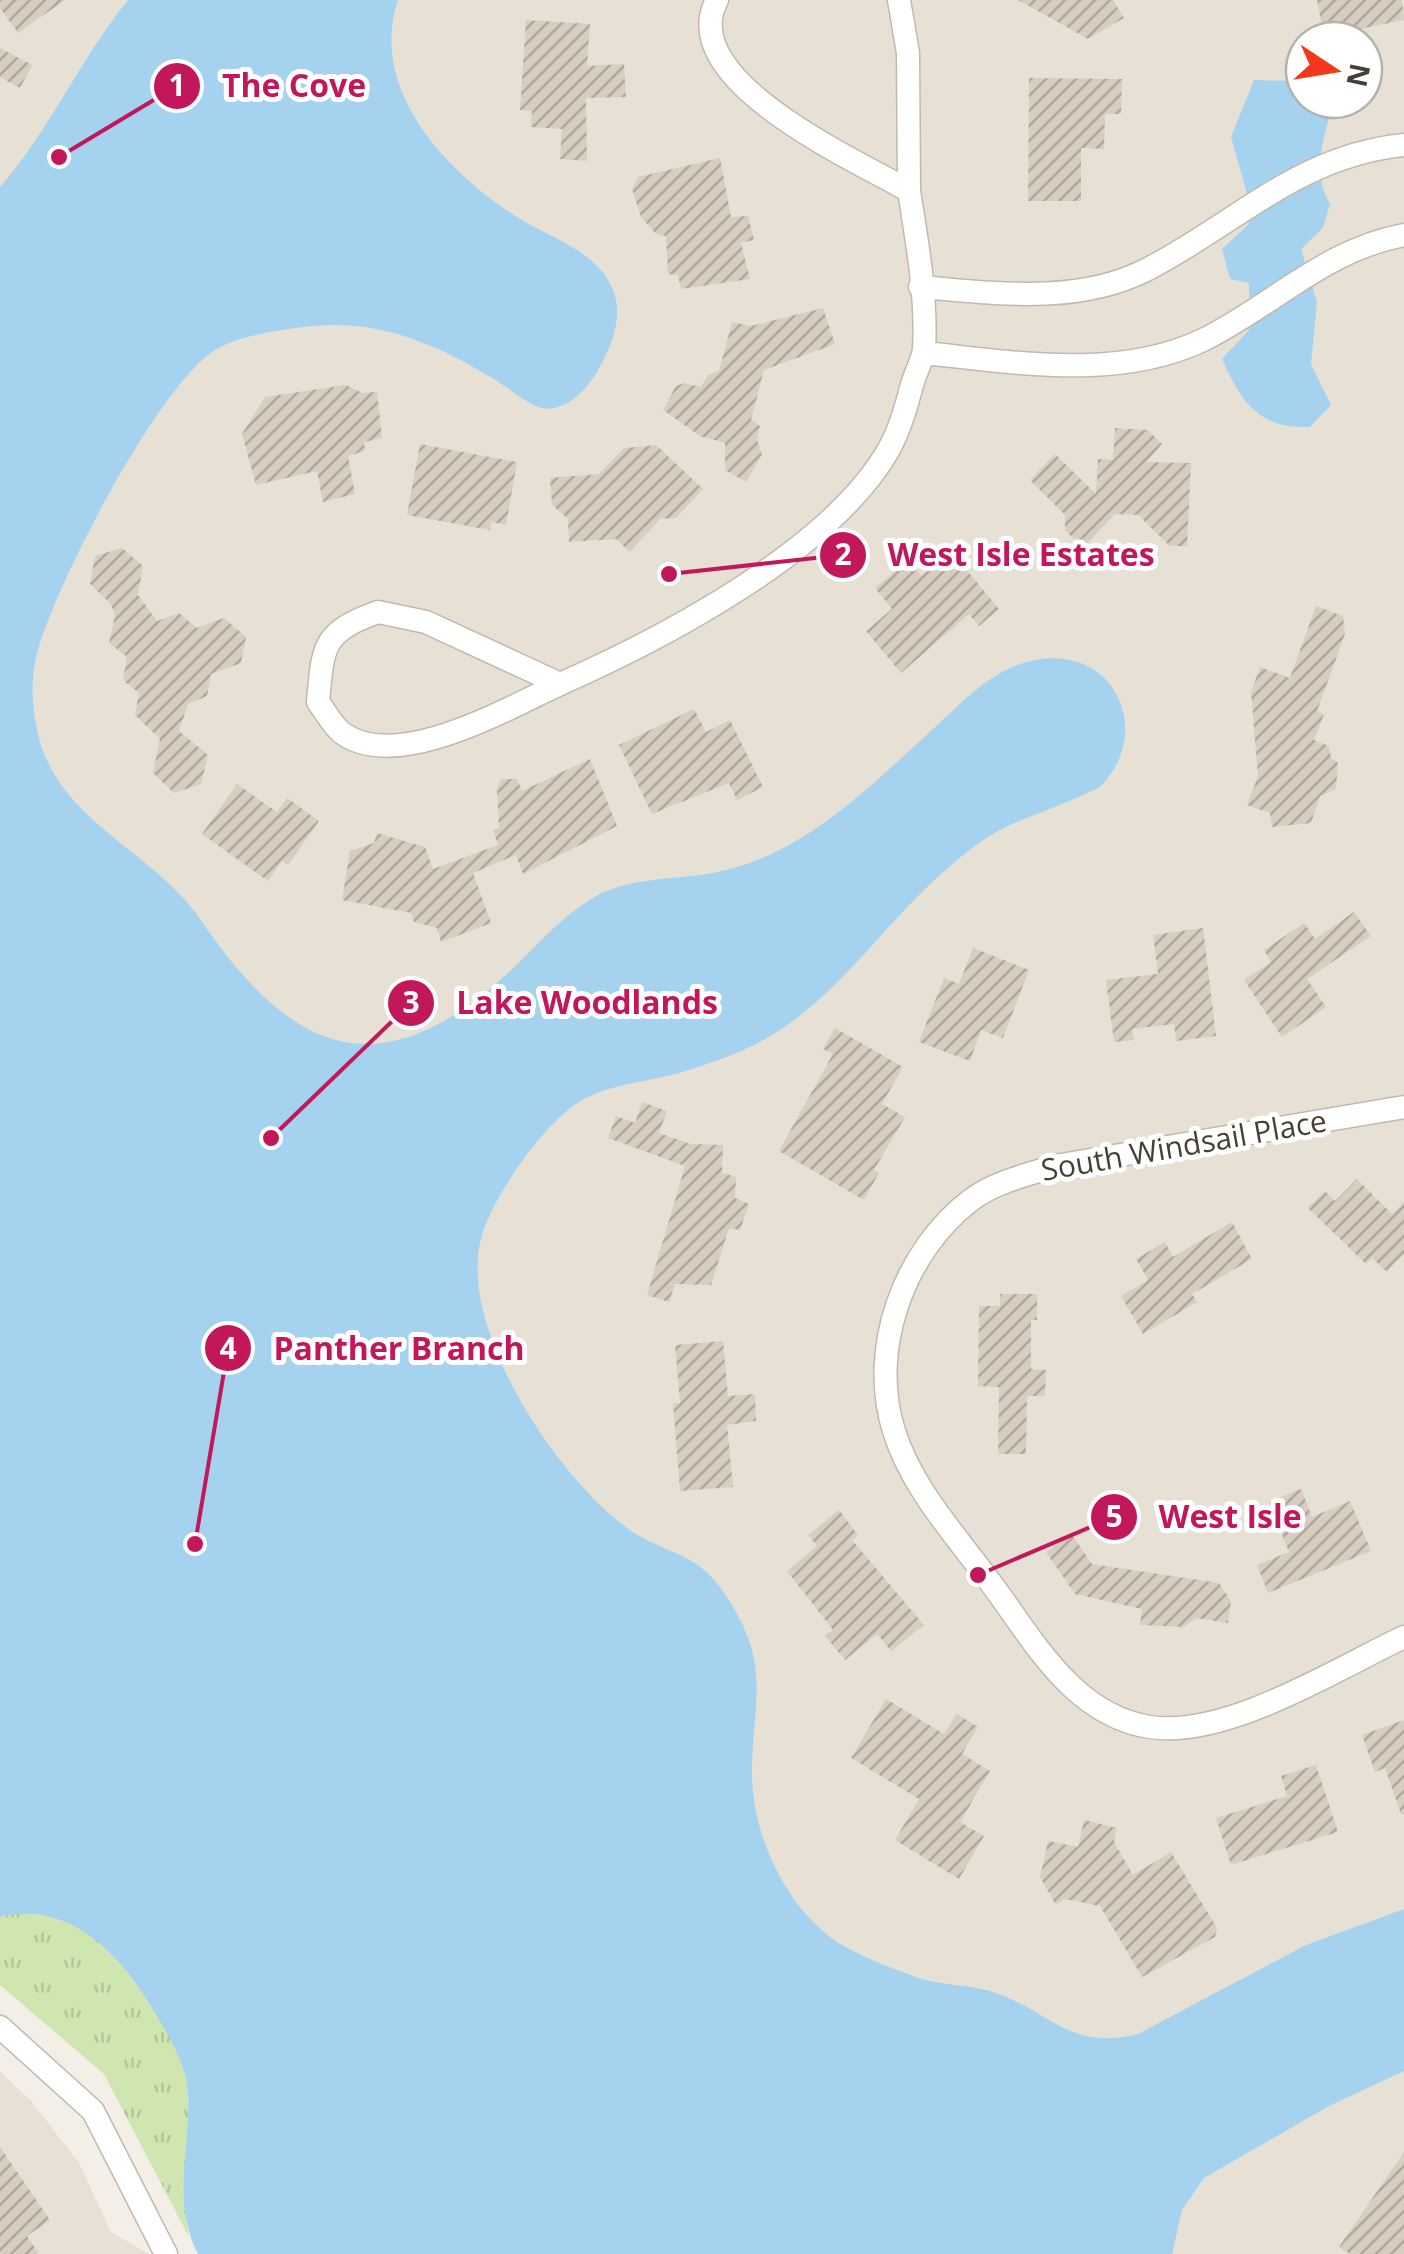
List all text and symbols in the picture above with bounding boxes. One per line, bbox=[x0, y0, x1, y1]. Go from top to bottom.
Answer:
north arrow bbox=[1284, 20, 1384, 120]
callout: The Cove bbox=[152, 55, 386, 117]
text: N bbox=[1338, 60, 1380, 90]
text: The Cove bbox=[222, 63, 366, 106]
text: 1 bbox=[168, 64, 186, 105]
callout: West Isle Estates bbox=[818, 524, 1175, 586]
text: West Isle Estates bbox=[887, 532, 1155, 575]
text: 2 bbox=[834, 533, 852, 574]
callout: Lake Woodlands bbox=[386, 972, 738, 1034]
text: Lake Woodlands bbox=[456, 980, 718, 1023]
text: 3 bbox=[402, 981, 420, 1022]
street label: South Windsail Place bbox=[1038, 1099, 1330, 1190]
callout: Panther Branch bbox=[203, 1317, 544, 1379]
text: Panther Branch bbox=[274, 1326, 525, 1369]
text: 4 bbox=[219, 1327, 237, 1368]
callout: West Isle bbox=[1089, 1486, 1322, 1548]
text: West Isle bbox=[1158, 1494, 1302, 1537]
text: 5 bbox=[1105, 1495, 1123, 1536]

